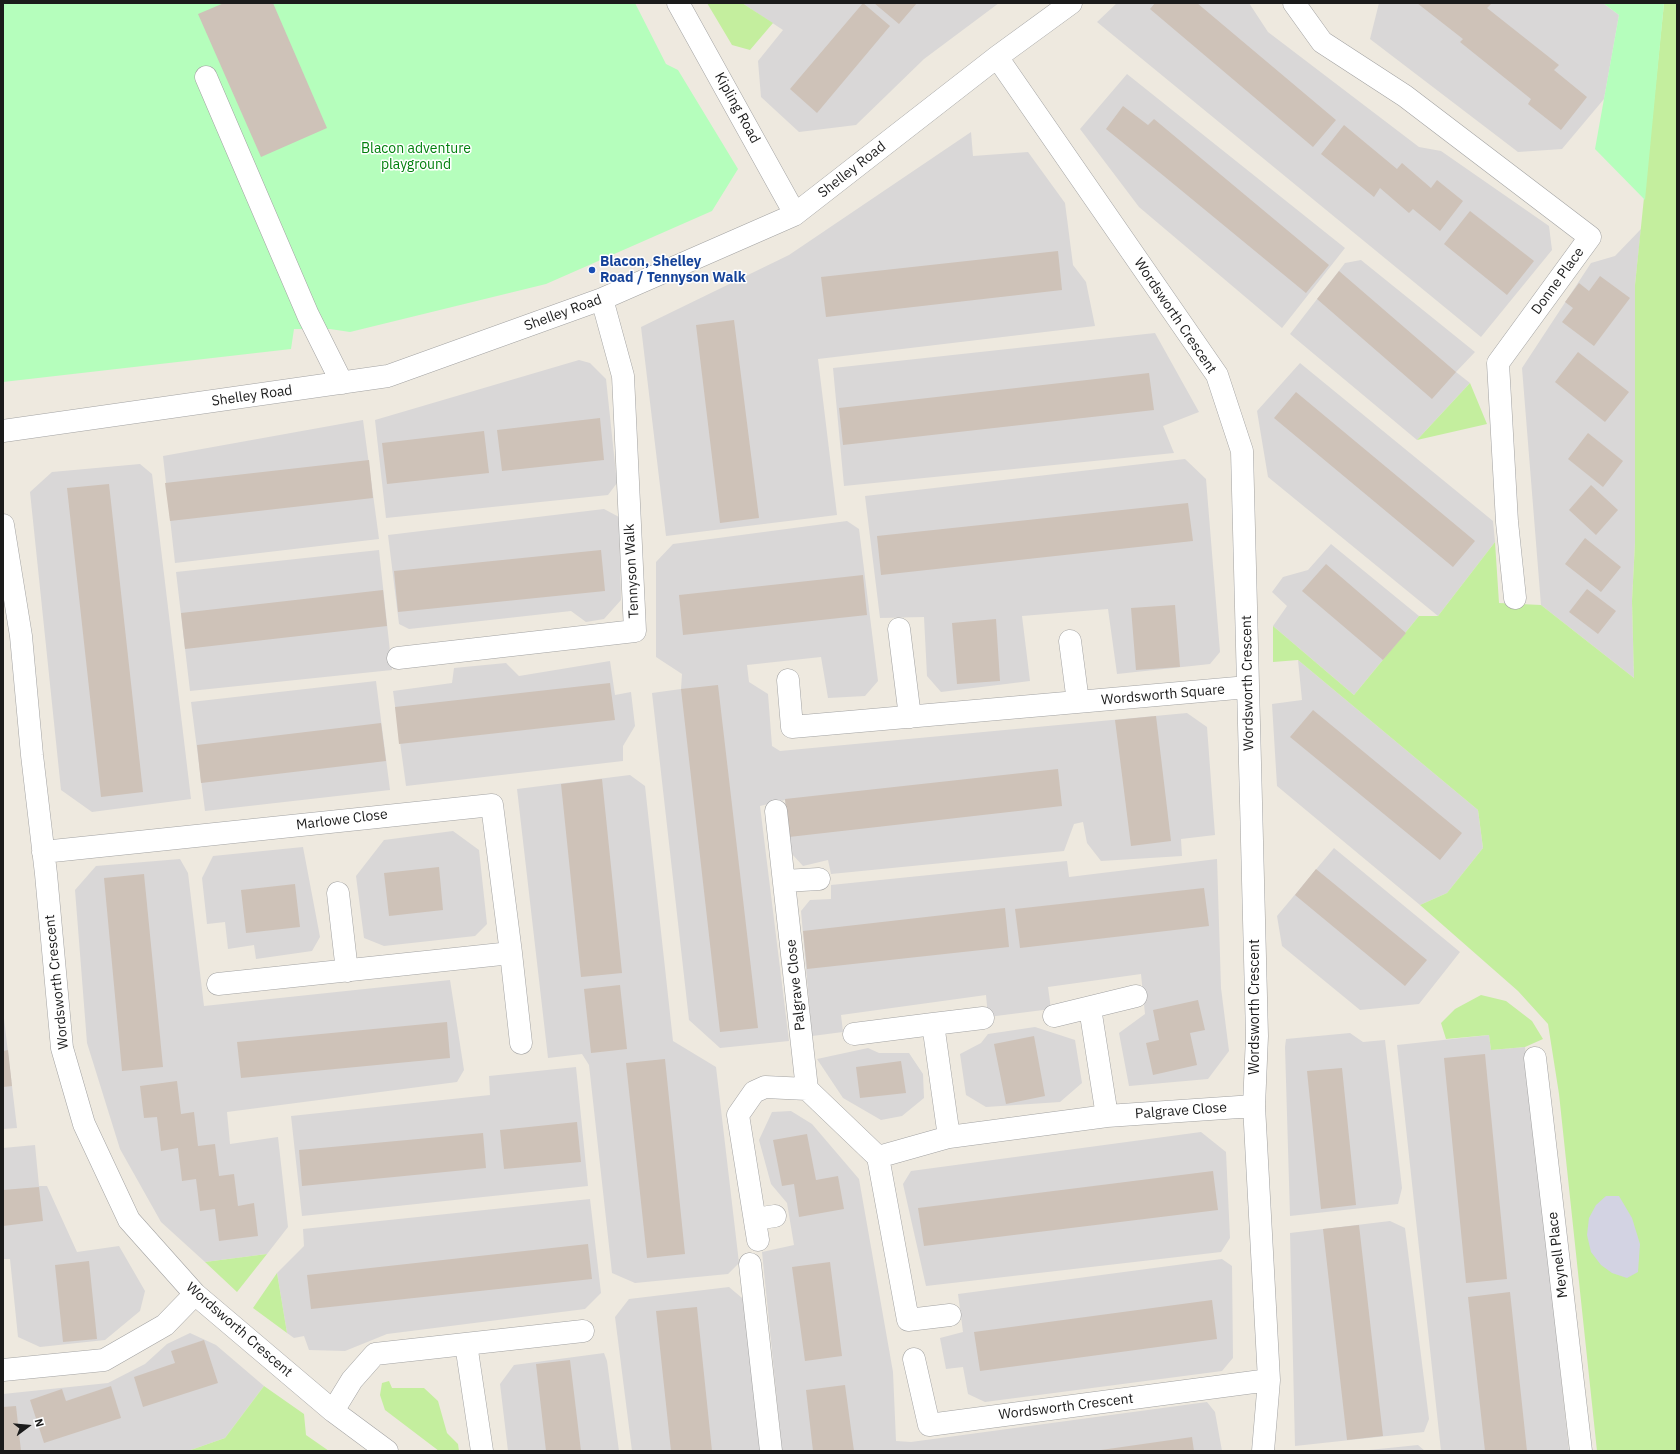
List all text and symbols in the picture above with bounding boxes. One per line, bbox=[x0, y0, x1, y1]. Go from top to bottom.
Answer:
street label: Kipling Road bbox=[711, 70, 763, 146]
street label: Shelley Road bbox=[815, 138, 889, 202]
park label: Blacon adventure playground bbox=[361, 141, 471, 174]
street label: Donne Place bbox=[1528, 244, 1588, 318]
place label: Blacon, Shelley Road / Tennyson Walk bbox=[600, 254, 746, 286]
street label: Wordsworth Crescent bbox=[1130, 255, 1220, 377]
marker: Blacon, Shelley Road / Tennyson Walk bbox=[587, 265, 597, 275]
street label: Shelley Road bbox=[522, 291, 604, 335]
street label: Shelley Road bbox=[211, 382, 293, 410]
street label: Tennyson Walk bbox=[621, 523, 643, 619]
street label: Wordsworth Crescent bbox=[1238, 615, 1258, 751]
street label: Wordsworth Square bbox=[1100, 681, 1226, 709]
street label: Marlowe Close bbox=[295, 806, 389, 834]
street label: Wordsworth Crescent bbox=[42, 914, 72, 1050]
street label: Palgrave Close bbox=[783, 938, 809, 1032]
street label: Wordsworth Crescent bbox=[1247, 939, 1263, 1075]
street label: Palgrave Close bbox=[1134, 1099, 1228, 1123]
street label: Meynell Place bbox=[1544, 1211, 1572, 1299]
street label: Wordsworth Crescent bbox=[182, 1279, 296, 1381]
street label: Wordsworth Crescent bbox=[998, 1390, 1134, 1424]
north arrow bbox=[8, 1406, 48, 1446]
text: N bbox=[32, 1417, 47, 1428]

